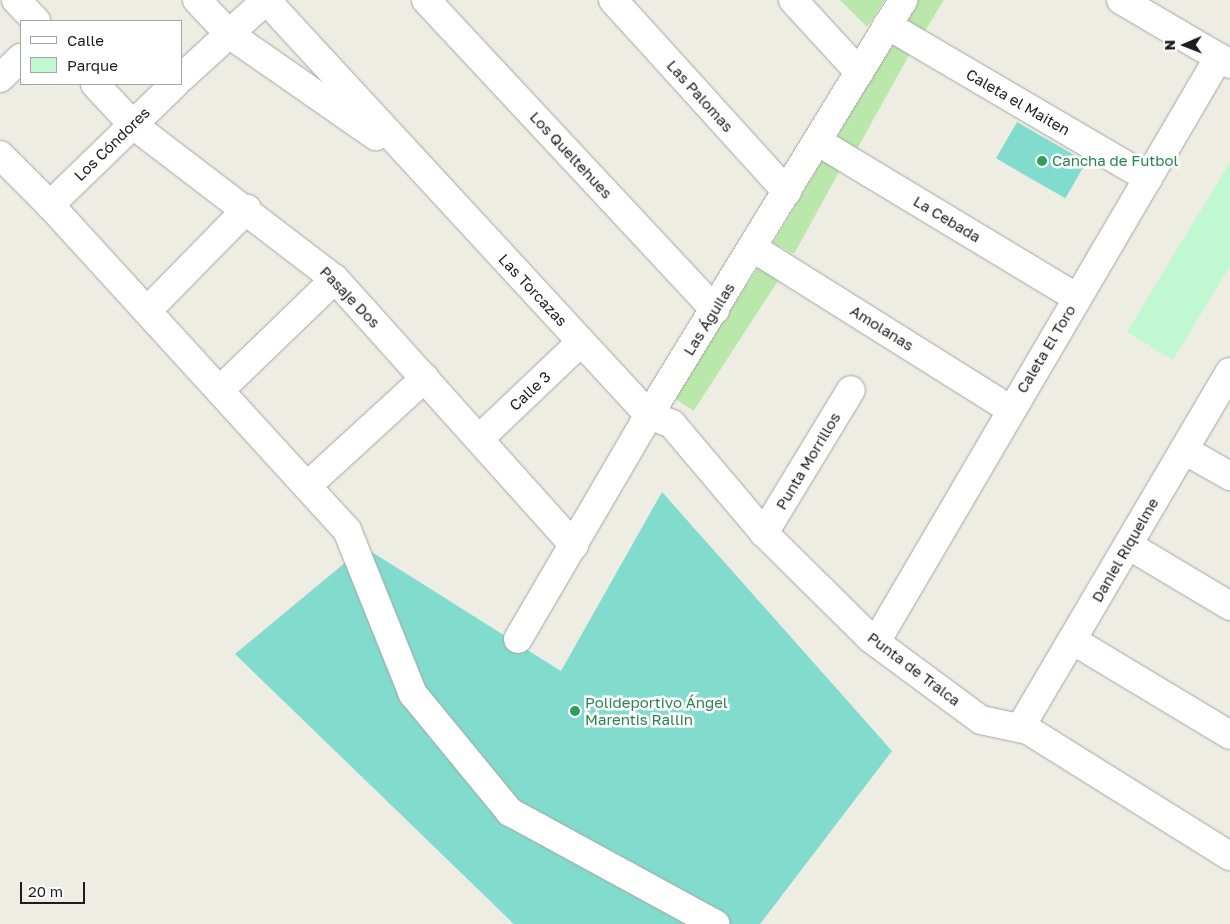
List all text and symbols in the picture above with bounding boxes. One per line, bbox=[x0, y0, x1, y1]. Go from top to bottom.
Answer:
legend bbox=[20, 20, 182, 85]
north arrow bbox=[1160, 20, 1210, 70]
text: Calle bbox=[67, 31, 104, 49]
text: N bbox=[1161, 40, 1178, 51]
text: Parque bbox=[67, 56, 118, 74]
street label: Las Palomas bbox=[663, 56, 737, 136]
street label: Caleta el Maiten bbox=[963, 65, 1073, 139]
street label: Los Cóndores bbox=[70, 103, 154, 185]
street label: Los Queltehues bbox=[526, 108, 616, 202]
place label: Cancha de Futbol bbox=[1052, 152, 1178, 170]
marker: Cancha de Futbol bbox=[1036, 155, 1048, 167]
street label: La Cebada bbox=[910, 192, 984, 246]
street label: Las Torcazas bbox=[495, 250, 571, 330]
street label: Pasaje Dos bbox=[316, 263, 384, 331]
street label: Las Águilas bbox=[680, 279, 738, 359]
street label: Amolanas bbox=[847, 301, 917, 355]
street label: Caleta El Toro bbox=[1013, 302, 1079, 396]
street label: Calle 3 bbox=[506, 368, 554, 414]
street label: Punta Morrillos bbox=[772, 409, 844, 513]
street label: Daniel Riquelme bbox=[1088, 495, 1162, 605]
street label: Punta de Tralca bbox=[864, 628, 964, 710]
place label: Polideportivo Ángel Marentis Rallin bbox=[585, 693, 728, 728]
marker: Polideportivo Ángel Marentis Rallin bbox=[569, 705, 581, 717]
scale bar bbox=[22, 872, 88, 904]
text: 20 m bbox=[28, 882, 63, 900]

